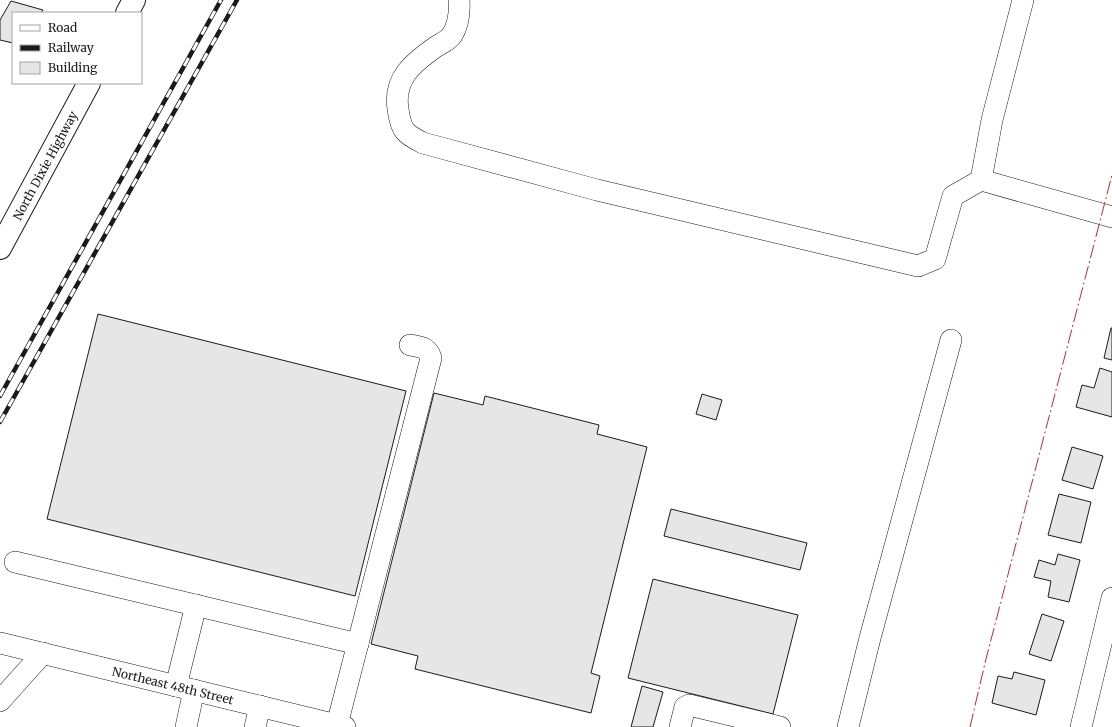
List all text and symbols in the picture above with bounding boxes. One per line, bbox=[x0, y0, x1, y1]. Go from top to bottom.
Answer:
legend bbox=[12, 12, 142, 84]
text: Road bbox=[48, 20, 77, 35]
text: Railway bbox=[48, 40, 94, 55]
text: Building bbox=[48, 60, 98, 75]
street label: North Dixie Highway bbox=[9, 108, 80, 222]
street label: Northeast 48th Street bbox=[111, 663, 236, 707]

